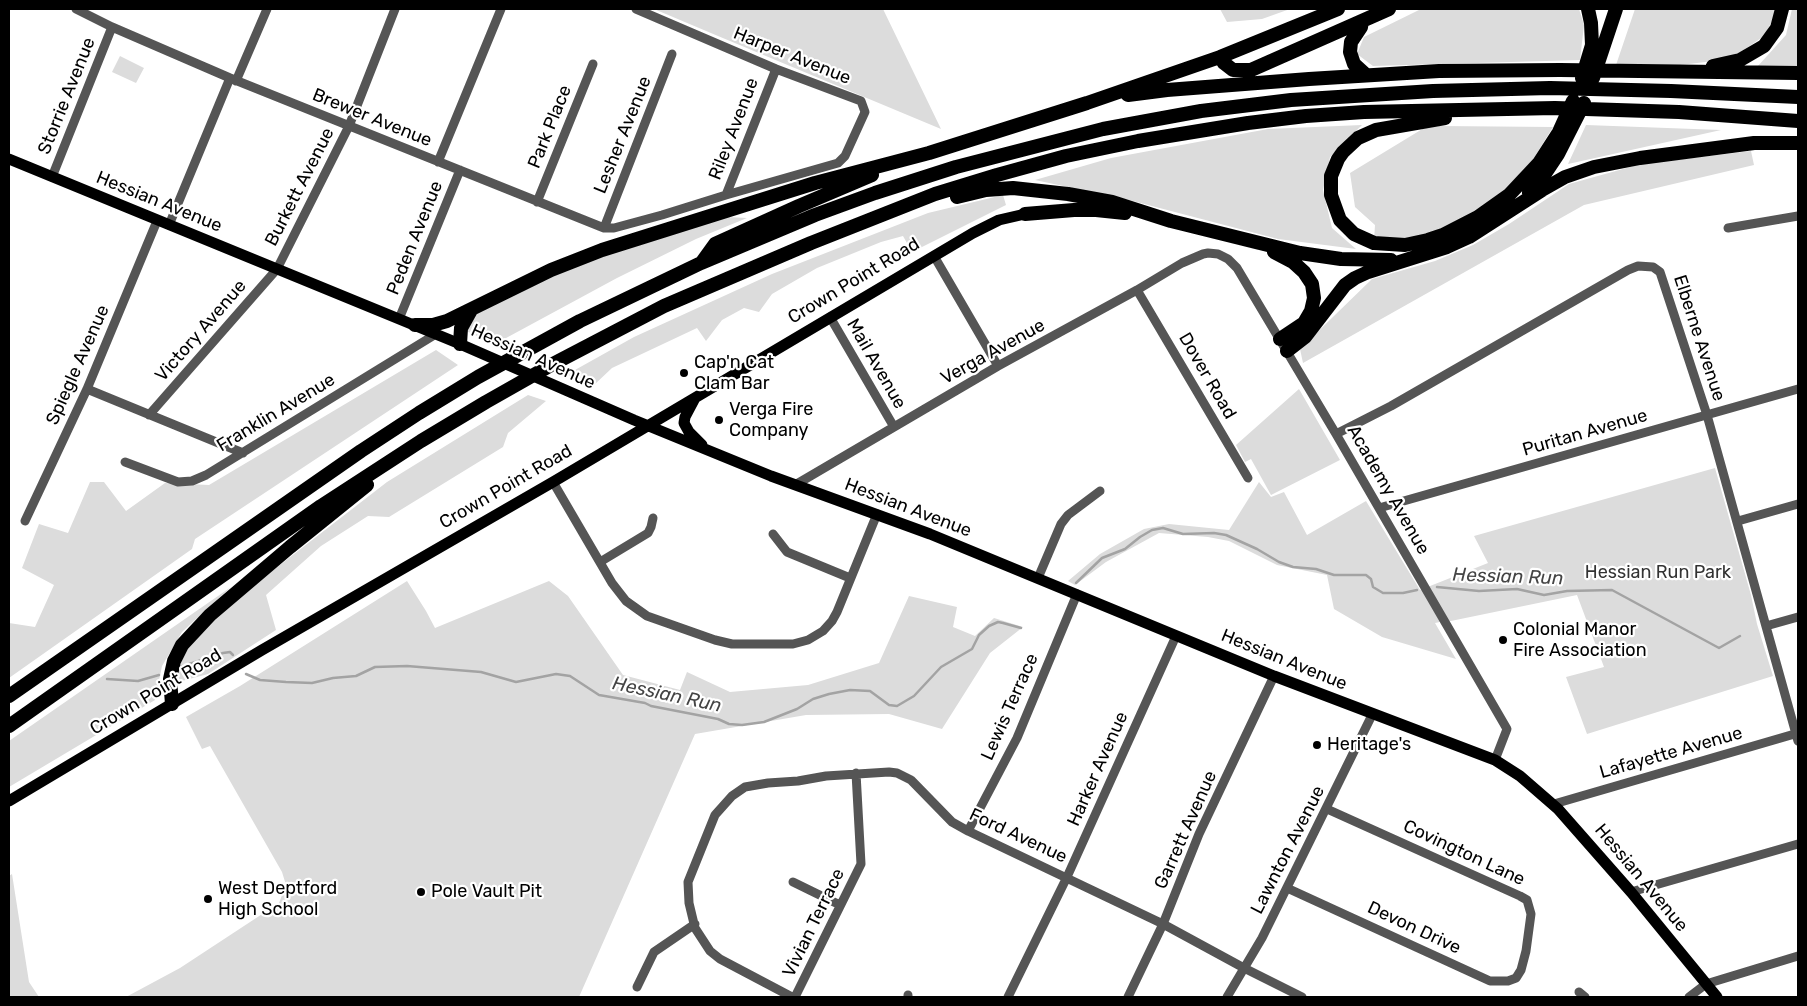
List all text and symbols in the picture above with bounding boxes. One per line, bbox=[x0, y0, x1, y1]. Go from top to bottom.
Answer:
street label: Harper Avenue bbox=[730, 23, 854, 89]
street label: Storrie Avenue bbox=[34, 34, 100, 158]
street label: Lesher Avenue bbox=[590, 73, 656, 197]
street label: Riley Avenue bbox=[705, 75, 763, 183]
street label: Park Place bbox=[524, 82, 576, 172]
street label: Brewer Avenue bbox=[309, 84, 435, 152]
street label: Burkett Avenue bbox=[261, 124, 339, 250]
street label: Hessian Avenue bbox=[93, 167, 225, 237]
street label: Peden Avenue bbox=[382, 178, 448, 298]
street label: Crown Point Road bbox=[784, 233, 924, 329]
street label: Elberne Avenue bbox=[1668, 272, 1730, 404]
street label: Victory Avenue bbox=[151, 276, 251, 386]
street label: Spiegle Avenue bbox=[42, 302, 114, 428]
street label: Mail Avenue bbox=[842, 315, 910, 413]
street label: Verga Avenue bbox=[937, 315, 1049, 389]
street label: Hessian Avenue bbox=[467, 320, 599, 394]
street label: Dover Road bbox=[1174, 329, 1240, 423]
place label: Cap'n Cat Clam Bar bbox=[694, 352, 774, 394]
marker: Cap'n Cat Clam Bar bbox=[678, 367, 690, 379]
street label: Franklin Avenue bbox=[213, 369, 339, 457]
place label: Verga Fire Company bbox=[729, 399, 813, 442]
street label: Puritan Avenue bbox=[1520, 405, 1650, 461]
marker: Verga Fire Company bbox=[713, 414, 725, 426]
street label: Academy Avenue bbox=[1342, 422, 1434, 558]
street label: Crown Point Road bbox=[436, 440, 576, 534]
street label: Hessian Avenue bbox=[842, 474, 974, 542]
park label: Hessian Run Park bbox=[1585, 562, 1731, 584]
water label: Hessian Run bbox=[1452, 564, 1564, 590]
place label: Colonial Manor Fire Association bbox=[1513, 619, 1647, 662]
street label: Hessian Avenue bbox=[1218, 625, 1350, 695]
marker: Colonial Manor Fire Association bbox=[1497, 634, 1509, 646]
street label: Crown Point Road bbox=[86, 644, 226, 740]
street label: Lewis Terrace bbox=[977, 650, 1043, 764]
water label: Hessian Run bbox=[610, 672, 724, 718]
street label: Harker Avenue bbox=[1063, 708, 1133, 830]
street label: Lafayette Avenue bbox=[1597, 722, 1745, 784]
place label: Heritage's bbox=[1327, 734, 1411, 756]
marker: Heritage's bbox=[1311, 739, 1323, 751]
street label: Garrett Avenue bbox=[1150, 767, 1222, 893]
street label: Lawnton Avenue bbox=[1246, 782, 1330, 918]
street label: Ford Avenue bbox=[966, 804, 1070, 868]
street label: Covington Lane bbox=[1400, 815, 1528, 891]
street label: Hessian Avenue bbox=[1590, 820, 1692, 936]
street label: Vivian Terrace bbox=[778, 865, 850, 981]
place label: West Deptford High School bbox=[218, 878, 337, 921]
place label: Pole Vault Pit bbox=[431, 881, 542, 903]
marker: Pole Vault Pit bbox=[415, 886, 427, 898]
marker: West Deptford High School bbox=[202, 893, 214, 905]
street label: Devon Drive bbox=[1364, 897, 1464, 959]

